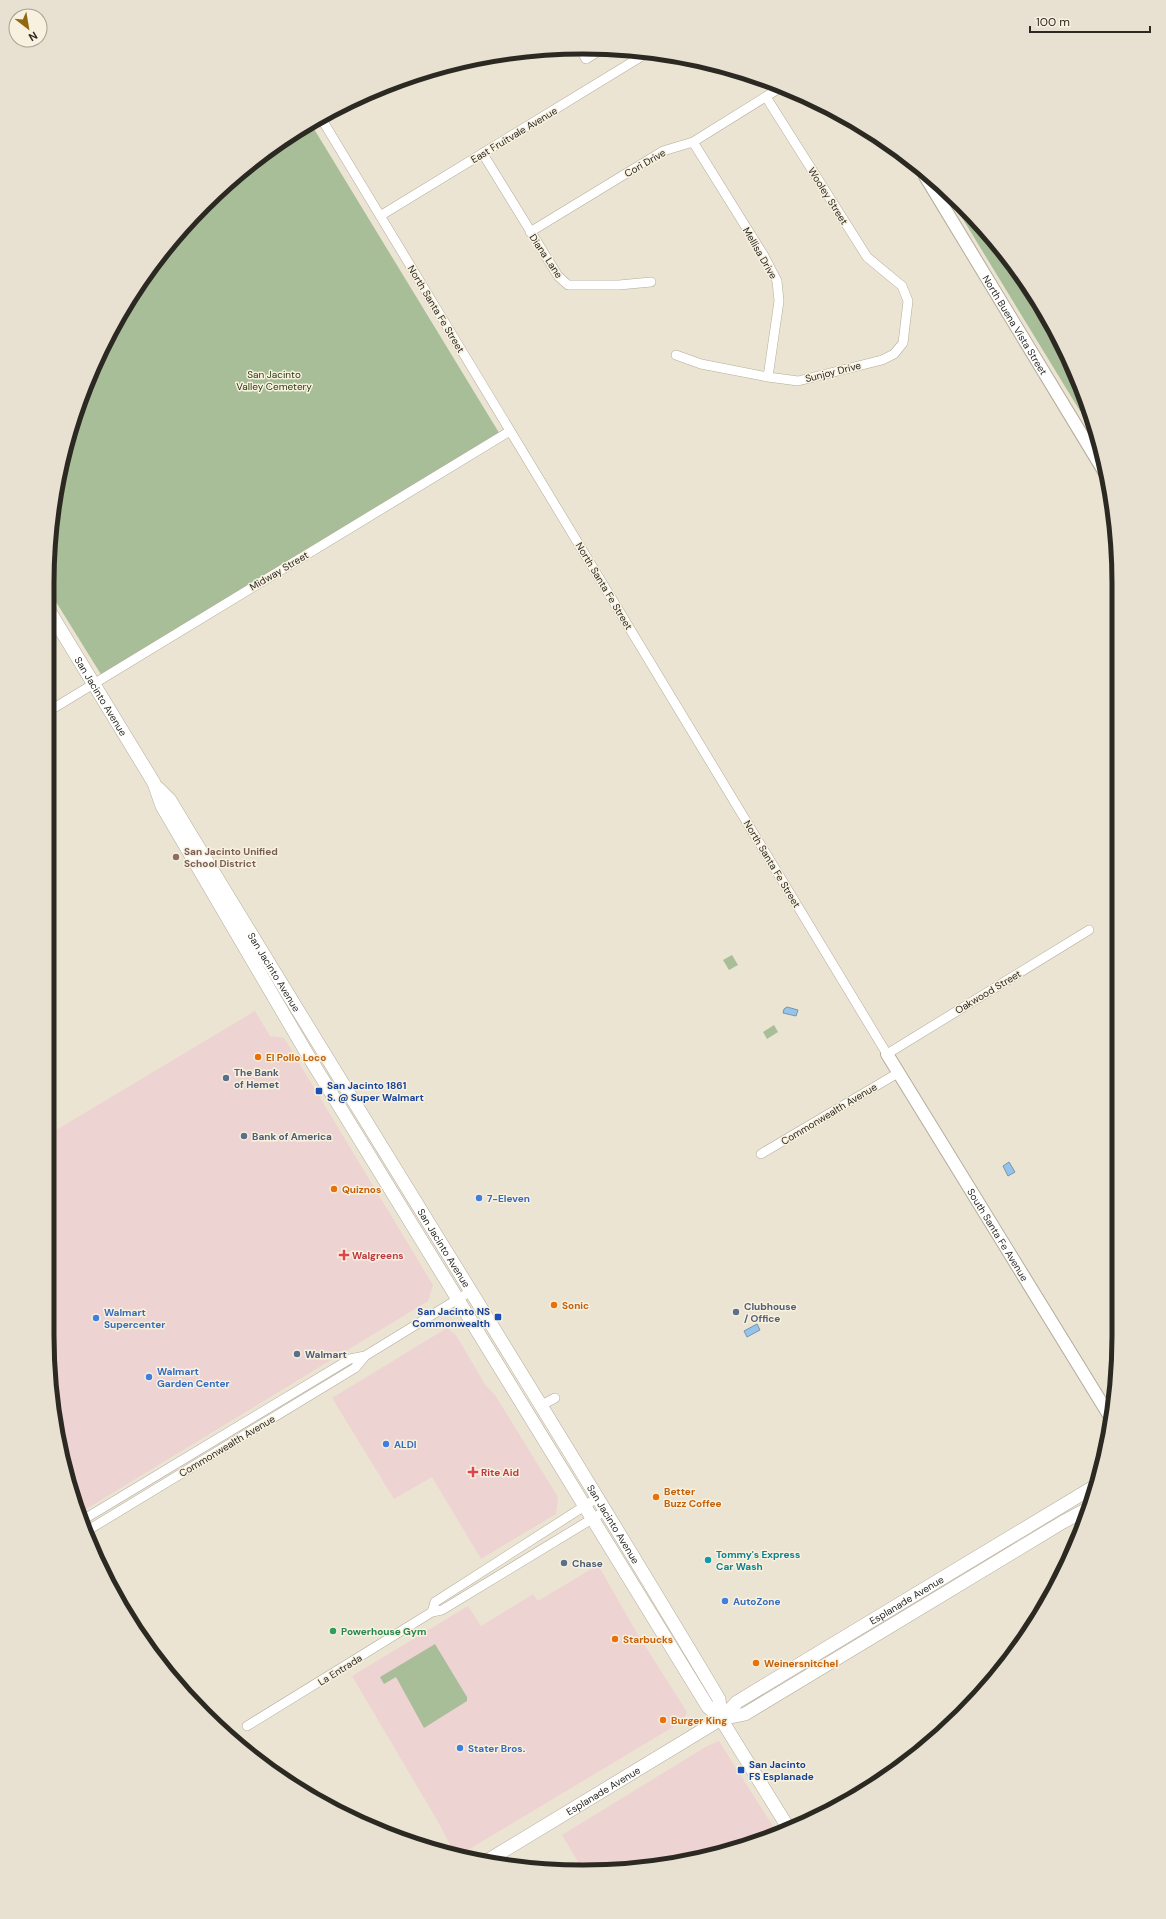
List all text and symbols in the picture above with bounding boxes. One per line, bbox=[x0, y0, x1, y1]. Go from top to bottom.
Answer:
north arrow bbox=[8, 8, 48, 48]
scale bar bbox=[1030, 8, 1150, 34]
text: 100 m bbox=[1036, 14, 1070, 30]
text: N bbox=[26, 29, 40, 45]
street label: East Fruitvale Avenue bbox=[468, 104, 560, 166]
street label: Cori Drive bbox=[622, 146, 668, 180]
street label: Wooley Street bbox=[805, 165, 851, 227]
street label: Mellisa Drive bbox=[740, 225, 780, 282]
street label: Diana Lane bbox=[526, 231, 566, 281]
street label: North Santa Fe Street bbox=[405, 263, 467, 355]
street label: North Buena Vista Street bbox=[980, 272, 1050, 377]
street label: Sunjoy Drive bbox=[804, 359, 863, 385]
park label: San Jacinto Valley Cemetery bbox=[236, 368, 312, 393]
street label: North Santa Fe Street bbox=[573, 540, 635, 632]
street label: Midway Street bbox=[247, 548, 311, 594]
street label: San Jacinto Avenue bbox=[72, 654, 130, 738]
street label: North Santa Fe Street bbox=[741, 818, 803, 910]
place label: San Jacinto Unified School District bbox=[184, 845, 278, 870]
marker: San Jacinto Unified School District bbox=[171, 852, 181, 862]
street label: San Jacinto Avenue bbox=[245, 930, 304, 1014]
street label: Oakwood Street bbox=[953, 967, 1023, 1017]
place label: El Pollo Loco bbox=[266, 1051, 326, 1064]
marker: El Pollo Loco bbox=[253, 1052, 263, 1062]
place label: The Bank of Hemet bbox=[234, 1066, 279, 1091]
marker: The Bank of Hemet bbox=[221, 1073, 231, 1083]
place label: San Jacinto 1861 S. @ Super Walmart bbox=[327, 1079, 424, 1104]
street label: Commonwealth Avenue bbox=[779, 1080, 880, 1148]
marker: San Jacinto 1861 S. @ Super Walmart bbox=[314, 1086, 324, 1096]
place label: Bank of America bbox=[252, 1130, 332, 1143]
marker: Bank of America bbox=[239, 1131, 249, 1141]
place label: Quiznos bbox=[342, 1183, 381, 1196]
marker: Quiznos bbox=[329, 1184, 339, 1194]
street label: South Santa Fe Avenue bbox=[965, 1186, 1032, 1284]
place label: 7-Eleven bbox=[487, 1192, 530, 1205]
marker: 7-Eleven bbox=[474, 1193, 484, 1203]
street label: San Jacinto Avenue bbox=[415, 1206, 474, 1290]
place label: Walgreens bbox=[352, 1249, 404, 1262]
marker: Walgreens bbox=[339, 1250, 349, 1260]
place label: Sonic bbox=[562, 1299, 589, 1312]
marker: Sonic bbox=[549, 1300, 559, 1310]
place label: Clubhouse / Office bbox=[744, 1300, 797, 1325]
place label: San Jacinto NS Commonwealth bbox=[412, 1305, 490, 1330]
place label: Walmart Supercenter bbox=[104, 1306, 165, 1331]
marker: Clubhouse / Office bbox=[731, 1307, 741, 1317]
marker: San Jacinto NS Commonwealth bbox=[493, 1312, 503, 1322]
marker: Walmart Supercenter bbox=[91, 1313, 101, 1323]
place label: Walmart bbox=[305, 1348, 347, 1361]
marker: Walmart bbox=[292, 1349, 302, 1359]
place label: Walmart Garden Center bbox=[157, 1365, 230, 1390]
marker: Walmart Garden Center bbox=[144, 1372, 154, 1382]
street label: Commonwealth Avenue bbox=[177, 1412, 278, 1480]
place label: ALDI bbox=[394, 1438, 417, 1451]
marker: ALDI bbox=[381, 1439, 391, 1449]
place label: Rite Aid bbox=[481, 1466, 519, 1479]
marker: Rite Aid bbox=[468, 1467, 478, 1477]
street label: San Jacinto Avenue bbox=[584, 1482, 643, 1566]
place label: Better Buzz Coffee bbox=[664, 1485, 721, 1510]
marker: Better Buzz Coffee bbox=[651, 1492, 661, 1502]
place label: Tommy's Express Car Wash bbox=[716, 1548, 800, 1573]
marker: Tommy's Express Car Wash bbox=[703, 1555, 713, 1565]
place label: Chase bbox=[572, 1557, 603, 1570]
marker: Chase bbox=[559, 1558, 569, 1568]
street label: Esplanade Avenue bbox=[867, 1572, 946, 1627]
place label: AutoZone bbox=[733, 1595, 781, 1608]
marker: AutoZone bbox=[720, 1596, 730, 1606]
place label: Powerhouse Gym bbox=[341, 1625, 426, 1638]
marker: Powerhouse Gym bbox=[328, 1626, 338, 1636]
place label: Starbucks bbox=[623, 1633, 673, 1646]
marker: Starbucks bbox=[610, 1634, 620, 1644]
street label: La Entrada bbox=[316, 1651, 364, 1689]
place label: Weinersnitchel bbox=[764, 1657, 838, 1670]
marker: Weinersnitchel bbox=[751, 1658, 761, 1668]
place label: Burger King bbox=[671, 1714, 727, 1727]
marker: Burger King bbox=[658, 1715, 668, 1725]
place label: Stater Bros. bbox=[468, 1742, 526, 1755]
marker: Stater Bros. bbox=[455, 1743, 465, 1753]
place label: San Jacinto FS Esplanade bbox=[749, 1758, 814, 1783]
street label: Esplanade Avenue bbox=[564, 1763, 643, 1818]
marker: San Jacinto FS Esplanade bbox=[736, 1765, 746, 1775]

